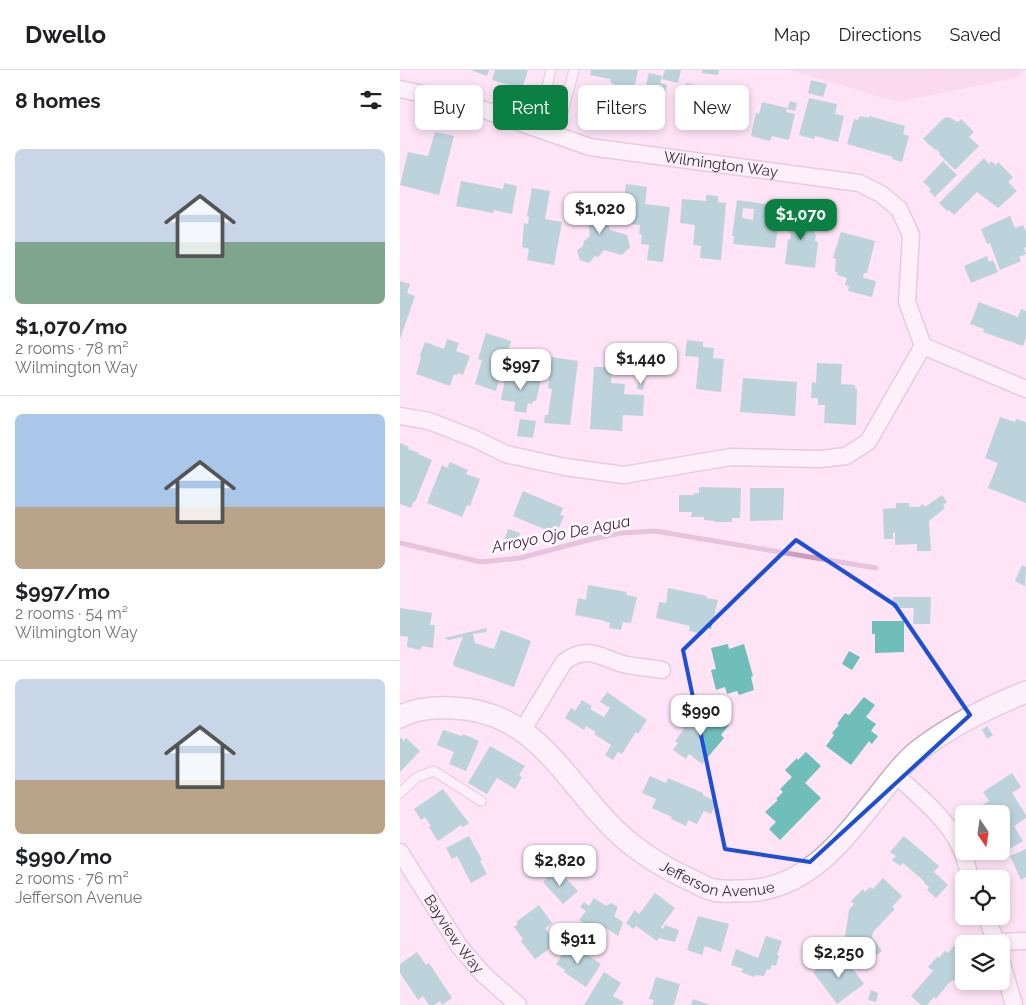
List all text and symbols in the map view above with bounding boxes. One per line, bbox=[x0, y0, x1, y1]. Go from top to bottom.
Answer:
text: Dwello bbox=[25, 20, 106, 49]
text: Map bbox=[774, 24, 810, 45]
text: Directions bbox=[838, 24, 922, 45]
text: Saved bbox=[950, 24, 1001, 45]
chip: Buy bbox=[415, 85, 483, 130]
chip: Rent bbox=[493, 85, 568, 130]
chip: Filters bbox=[578, 85, 665, 130]
chip: New bbox=[675, 85, 749, 130]
icon: filters bbox=[357, 86, 385, 114]
text: 8 homes bbox=[15, 88, 101, 113]
street label: Wilmington Way bbox=[663, 148, 779, 181]
icon: home bbox=[155, 181, 245, 271]
pin: $1,020 bbox=[559, 192, 641, 235]
pin: $1,070 bbox=[760, 198, 842, 241]
text: $1,020 bbox=[575, 199, 625, 218]
text: $1,070 bbox=[776, 205, 826, 224]
text: $1,070/mo bbox=[15, 314, 127, 339]
text: 2 rooms · 78 m² bbox=[15, 339, 128, 358]
pin: $1,440 bbox=[600, 342, 682, 385]
pin: $997 bbox=[491, 348, 551, 391]
text: $1,440 bbox=[616, 349, 666, 368]
text: $997 bbox=[502, 355, 540, 374]
text: Wilmington Way bbox=[15, 358, 138, 377]
icon: home bbox=[155, 447, 245, 537]
water label: Arroyo Ojo De Agua bbox=[489, 511, 632, 557]
text: $997/mo bbox=[15, 579, 110, 604]
text: 2 rooms · 54 m² bbox=[15, 604, 128, 623]
text: Wilmington Way bbox=[15, 623, 138, 642]
pin: $990 bbox=[671, 694, 731, 737]
text: $990 bbox=[682, 701, 720, 720]
icon: home bbox=[155, 712, 245, 802]
north arrow bbox=[955, 805, 1010, 860]
map controls bbox=[955, 805, 1010, 990]
text: $990/mo bbox=[15, 844, 112, 869]
pin: $2,820 bbox=[519, 844, 601, 887]
text: $2,820 bbox=[534, 851, 586, 870]
street label: Jefferson Avenue bbox=[657, 857, 777, 900]
text: 2 rooms · 76 m² bbox=[15, 869, 129, 888]
button: locate bbox=[955, 870, 1010, 925]
text: Jefferson Avenue bbox=[15, 888, 142, 907]
street label: Bayview Way bbox=[420, 891, 487, 977]
pin: $911 bbox=[548, 922, 608, 965]
text: $911 bbox=[560, 929, 596, 948]
button: layers bbox=[955, 935, 1010, 990]
pin: $2,250 bbox=[798, 936, 880, 979]
text: $2,250 bbox=[814, 943, 864, 962]

